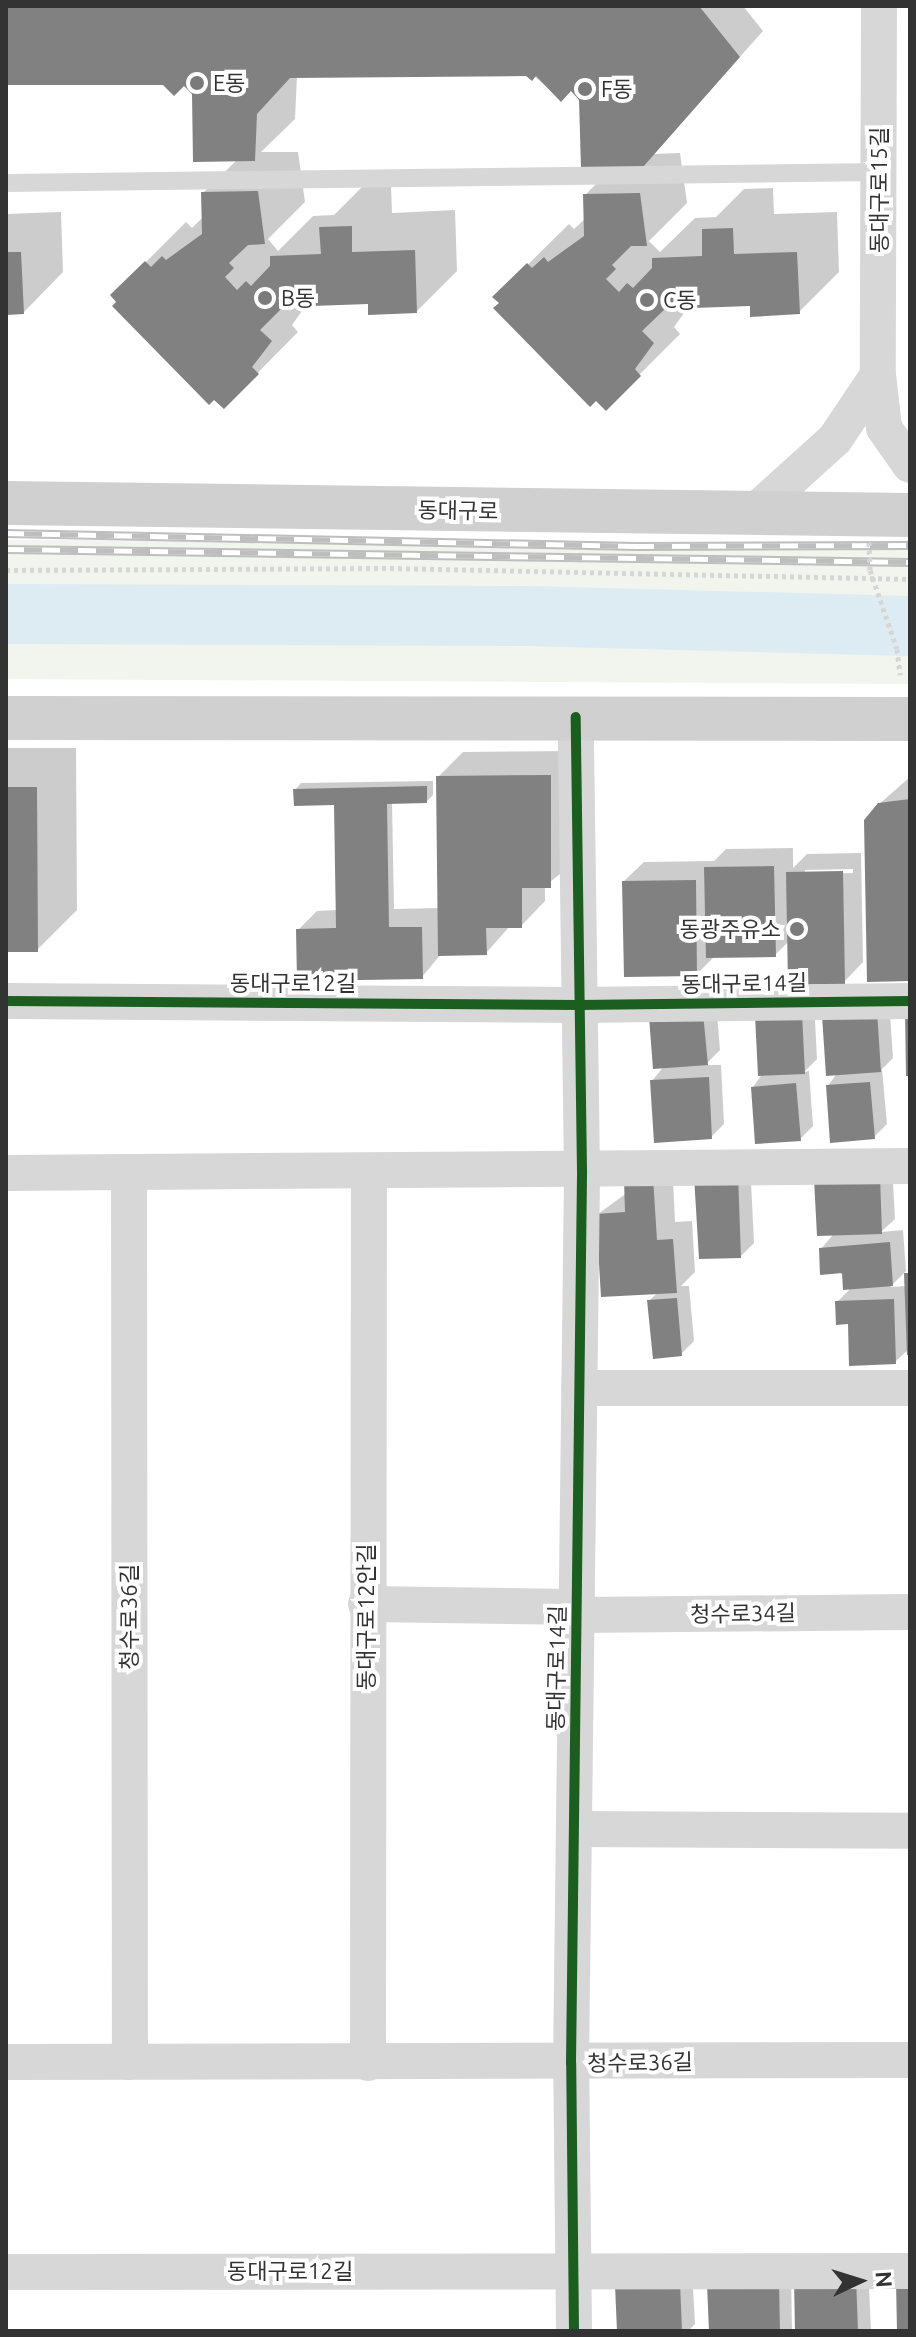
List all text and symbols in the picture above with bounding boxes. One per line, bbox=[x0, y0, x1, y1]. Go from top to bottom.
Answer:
place label: E동 bbox=[213, 70, 246, 96]
marker: E동 bbox=[188, 74, 206, 92]
place label: F동 bbox=[601, 76, 633, 102]
marker: F동 bbox=[576, 80, 594, 98]
street label: 동대구로15길 bbox=[866, 127, 892, 253]
place label: B동 bbox=[281, 285, 315, 311]
place label: C동 bbox=[663, 287, 697, 313]
marker: B동 bbox=[256, 289, 274, 307]
marker: C동 bbox=[638, 291, 656, 309]
street label: 동대구로 bbox=[417, 496, 499, 524]
place label: 동광주유소 bbox=[680, 916, 781, 942]
marker: 동광주유소 bbox=[788, 920, 806, 938]
street label: 동대구로14길 bbox=[681, 969, 807, 997]
street label: 동대구로12길 bbox=[230, 970, 356, 996]
street label: 동대구로12안길 bbox=[353, 1544, 379, 1690]
street label: 청수로36길 bbox=[116, 1564, 142, 1670]
street label: 청수로34길 bbox=[690, 1599, 796, 1627]
street label: 동대구로14길 bbox=[542, 1605, 570, 1731]
street label: 청수로36길 bbox=[587, 2048, 693, 2076]
north arrow bbox=[820, 2241, 900, 2321]
street label: 동대구로12길 bbox=[227, 2258, 353, 2284]
text: N bbox=[871, 2270, 897, 2288]

